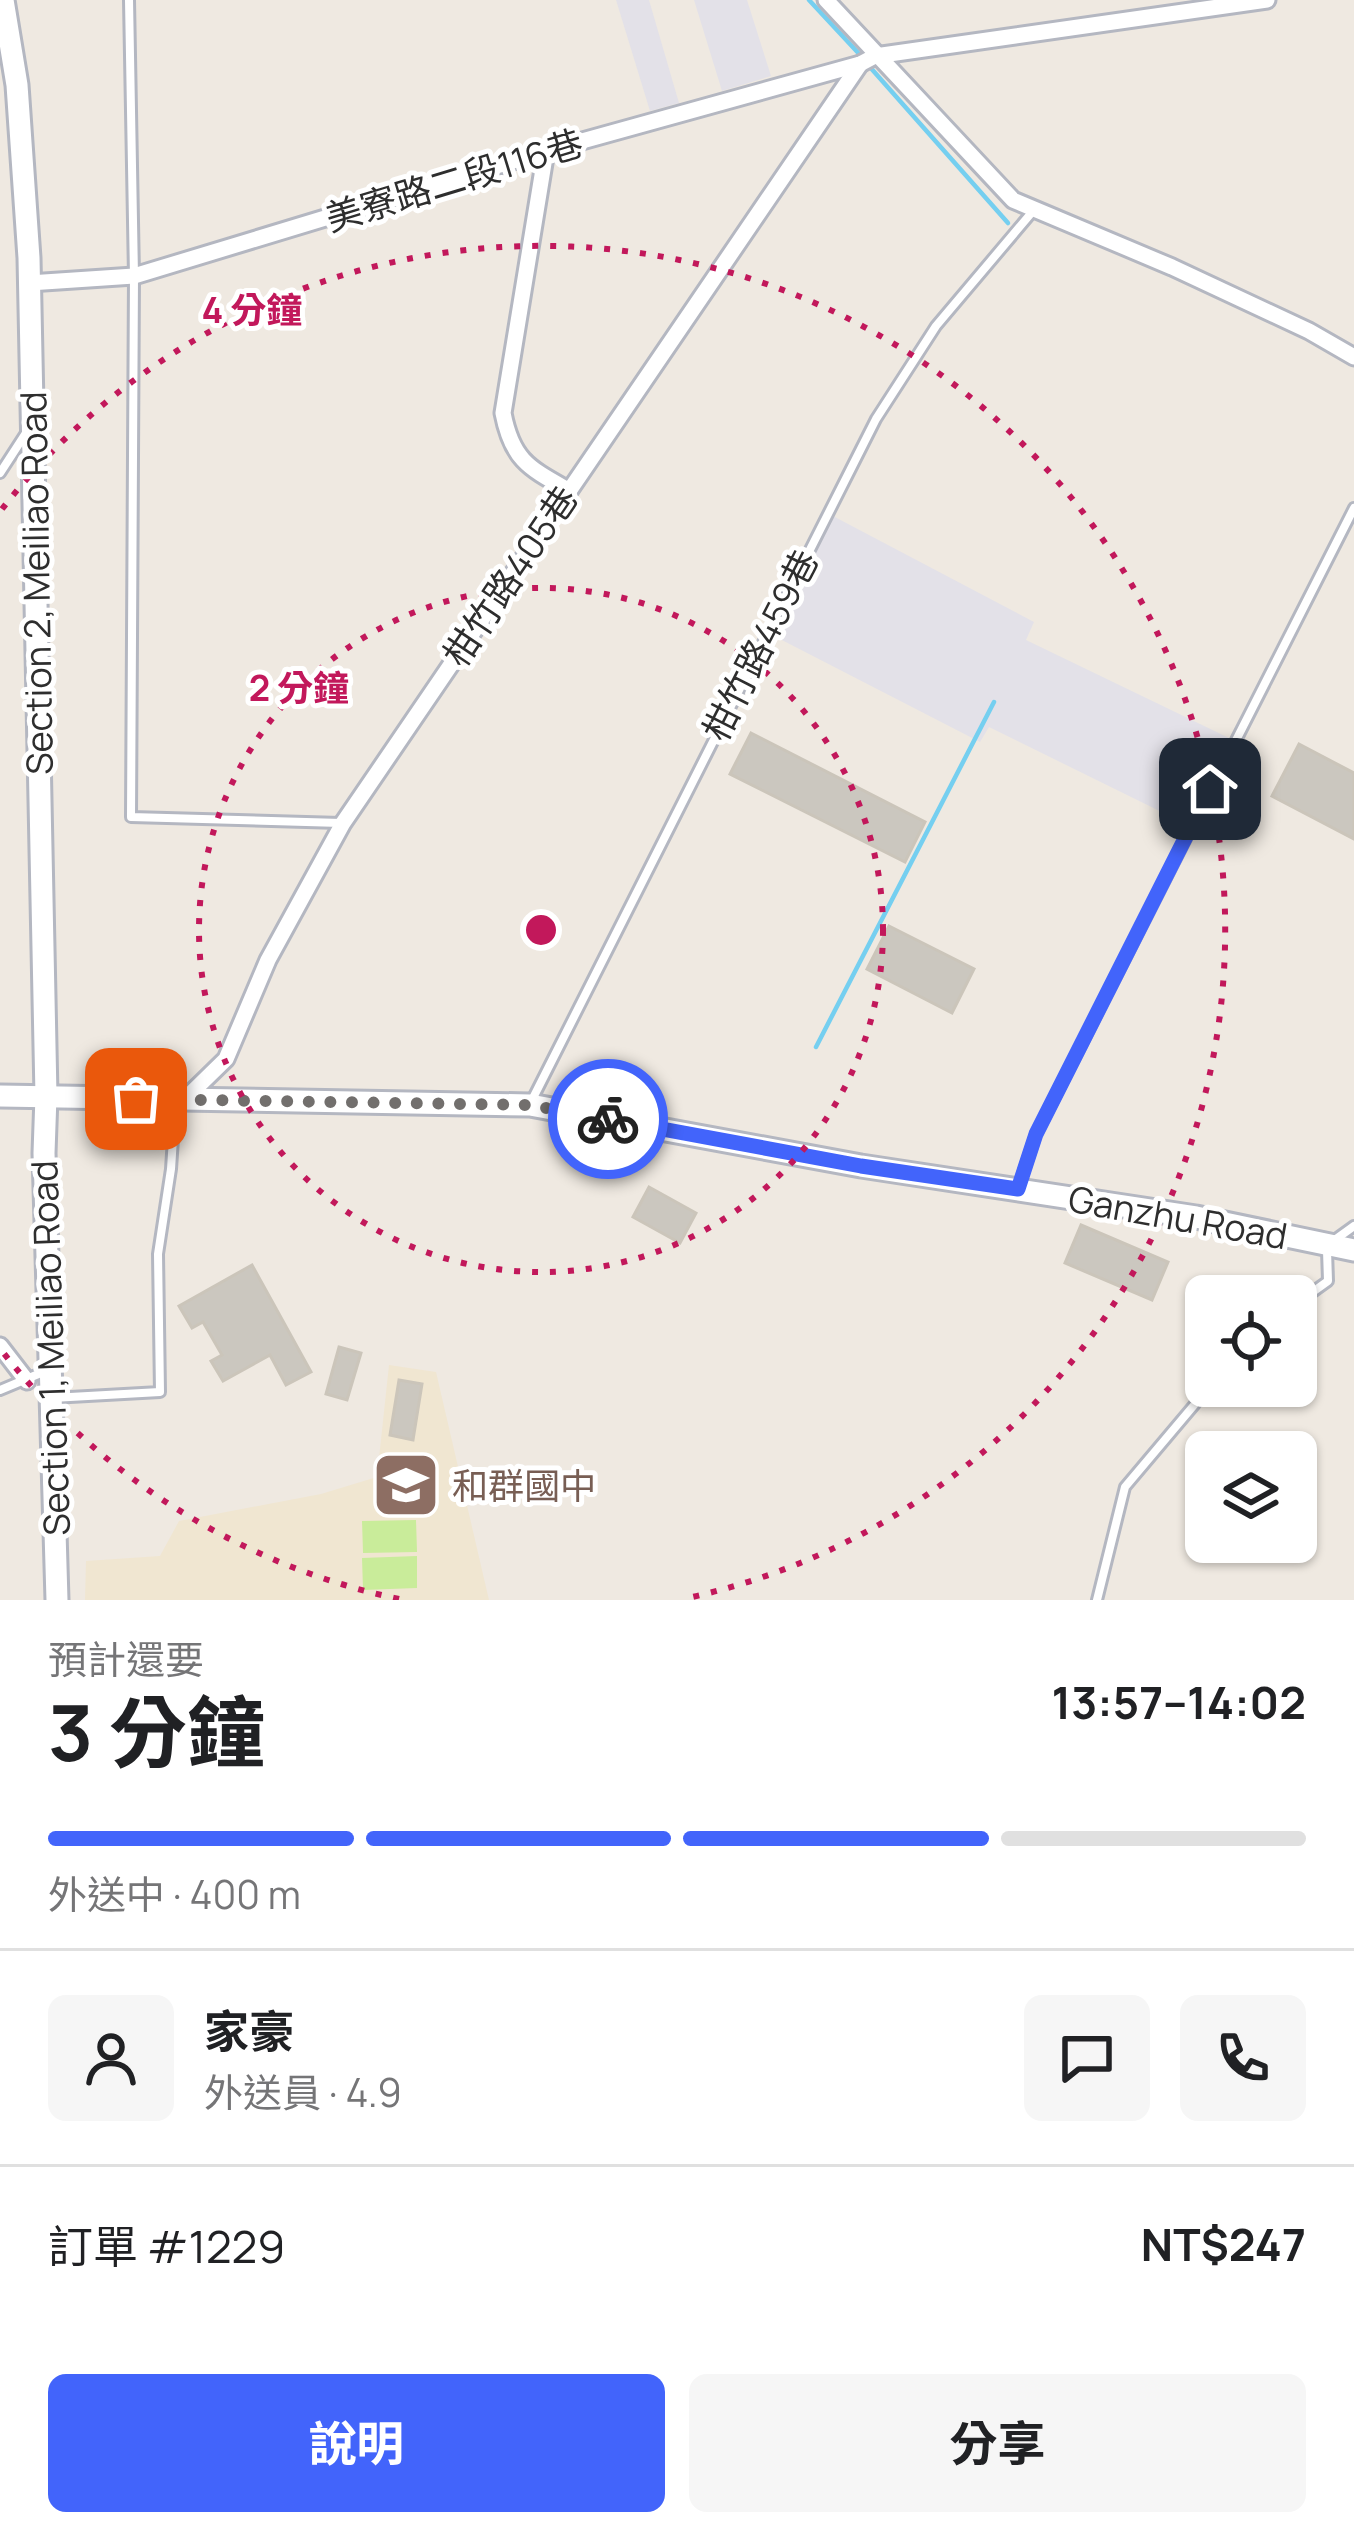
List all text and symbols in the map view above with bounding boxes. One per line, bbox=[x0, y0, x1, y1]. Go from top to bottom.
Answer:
street label: 美寮路二段116巷 bbox=[319, 118, 589, 242]
text: 4 分鐘 bbox=[201, 285, 303, 334]
street label: Section 2, Meiliao Road bbox=[8, 391, 64, 775]
street label: 柑竹路405巷 bbox=[432, 476, 588, 676]
street label: 柑竹路459巷 bbox=[691, 541, 829, 749]
text: 2 分鐘 bbox=[249, 663, 349, 712]
pin bbox=[1159, 738, 1261, 840]
icon: home bbox=[1177, 756, 1243, 822]
centre of rings bbox=[520, 909, 562, 951]
pin bbox=[85, 1048, 187, 1150]
courier bbox=[548, 1059, 668, 1179]
icon: bag bbox=[103, 1066, 169, 1132]
icon: bike bbox=[575, 1086, 641, 1152]
street label: Section 1, Meiliao Road bbox=[19, 1159, 81, 1537]
street label: Ganzhu Road bbox=[1065, 1174, 1291, 1260]
map controls bbox=[1185, 1275, 1317, 1563]
button: locate bbox=[1185, 1275, 1317, 1407]
button: layers bbox=[1185, 1431, 1317, 1563]
school or university icon: 和群國中 bbox=[371, 1450, 441, 1520]
place label: 和群國中 bbox=[452, 1461, 596, 1510]
text: 預計還要 bbox=[48, 1632, 204, 1686]
text: 13:57–14:02 bbox=[1051, 1671, 1306, 1733]
text: 3 分鐘 bbox=[48, 1678, 265, 1784]
text: 外送中 · 400 m bbox=[48, 1867, 301, 1921]
button: person bbox=[48, 1995, 174, 2121]
button: chat bbox=[1024, 1995, 1150, 2121]
button: phone bbox=[1180, 1995, 1306, 2121]
text: 家豪 bbox=[204, 2000, 294, 2062]
text: 外送員 · 4.9 bbox=[204, 2065, 402, 2119]
text: NT$247 bbox=[1141, 2213, 1306, 2275]
text: 訂單 #1229 bbox=[48, 2215, 285, 2277]
button: 說明 bbox=[48, 2374, 665, 2512]
button: 分享 bbox=[689, 2374, 1306, 2512]

